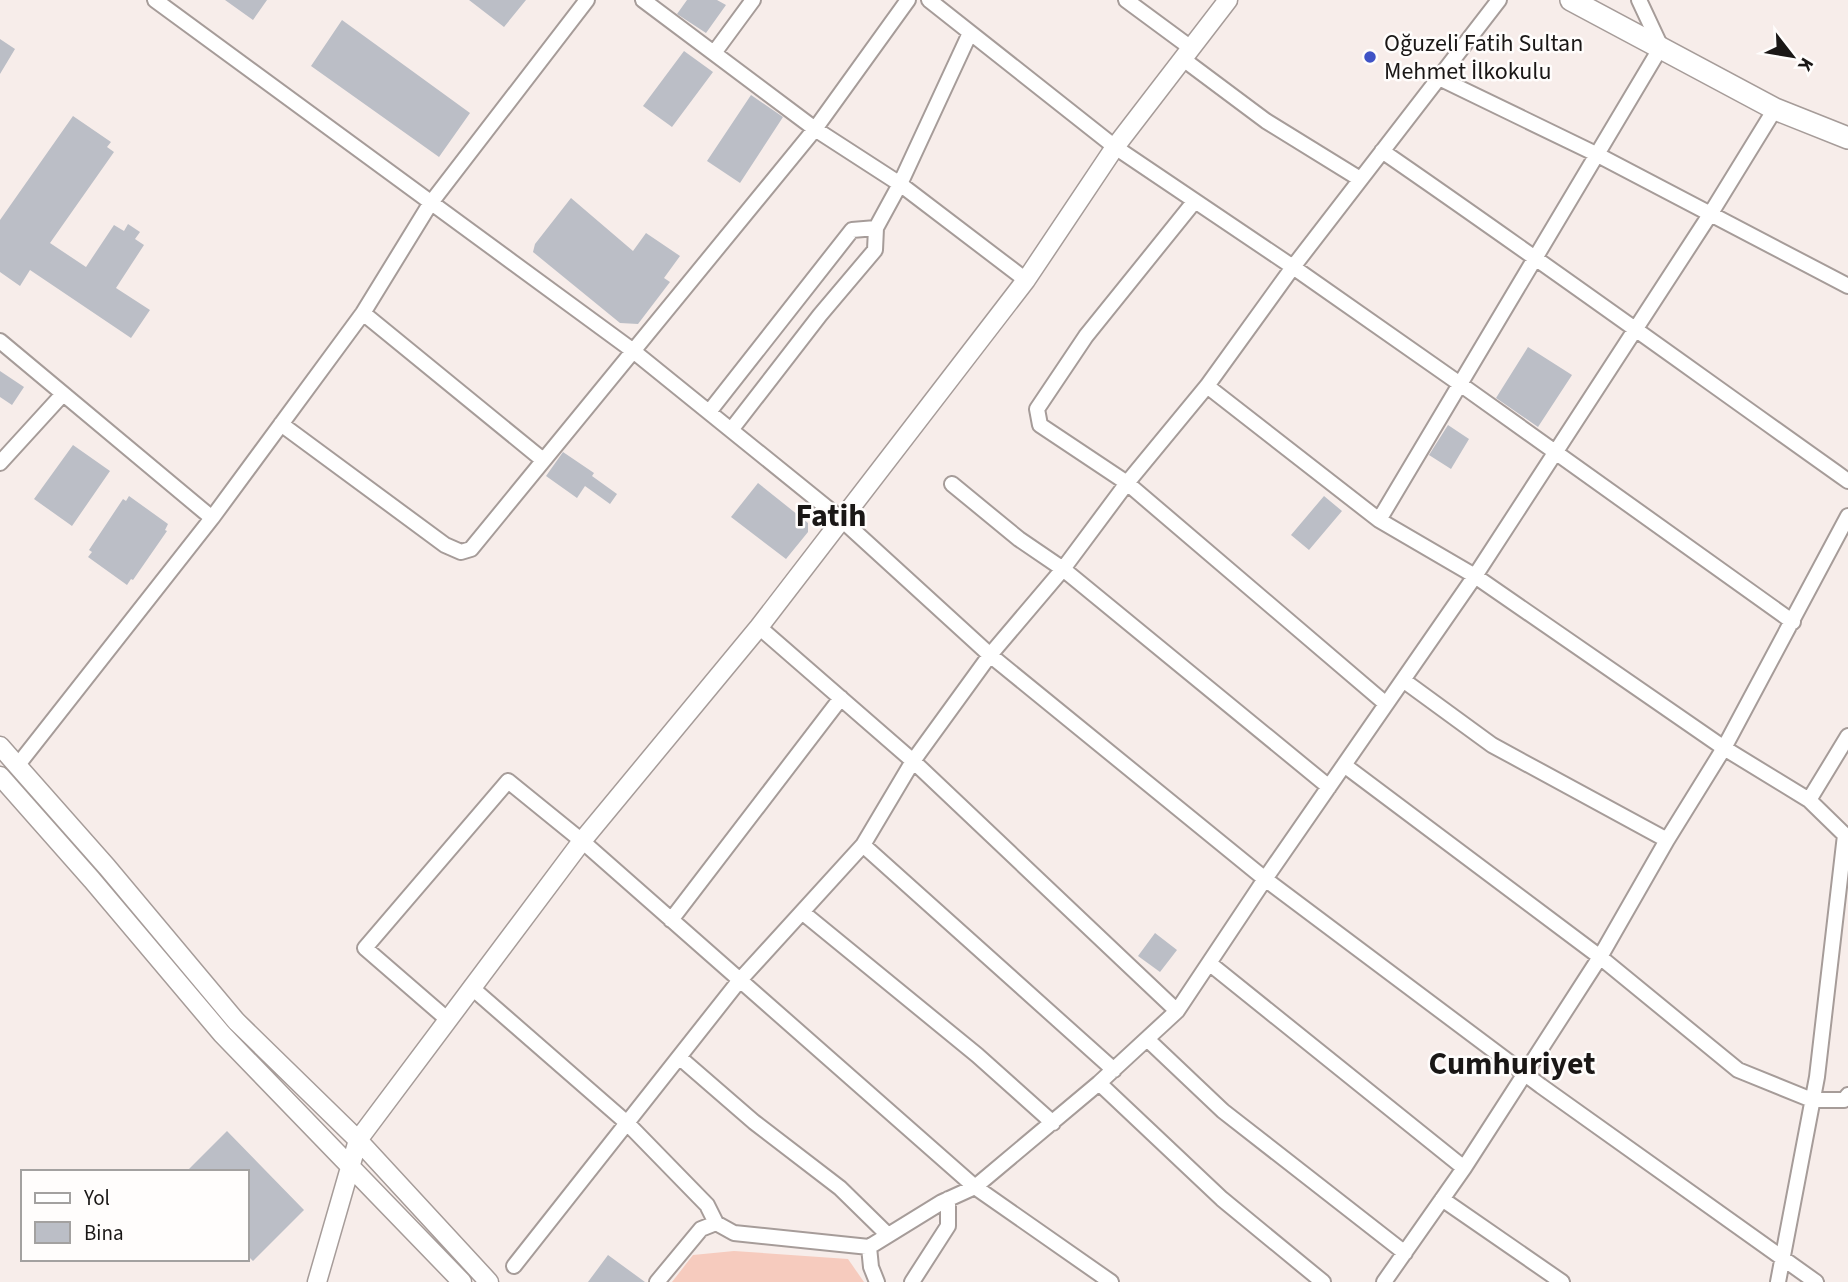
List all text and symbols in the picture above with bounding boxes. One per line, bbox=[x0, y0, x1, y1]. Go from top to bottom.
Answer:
north arrow bbox=[1757, 21, 1827, 91]
place label: Oğuzeli Fatih Sultan Mehmet İlkokulu bbox=[1384, 26, 1583, 89]
marker: Oğuzeli Fatih Sultan Mehmet İlkokulu bbox=[1362, 49, 1378, 65]
text: K bbox=[1791, 52, 1820, 76]
district label: Fatih bbox=[795, 493, 867, 539]
district label: Cumhuriyet bbox=[1429, 1041, 1595, 1087]
legend bbox=[21, 1170, 248, 1261]
text: Yol bbox=[83, 1183, 110, 1213]
text: Bina bbox=[84, 1218, 124, 1248]

